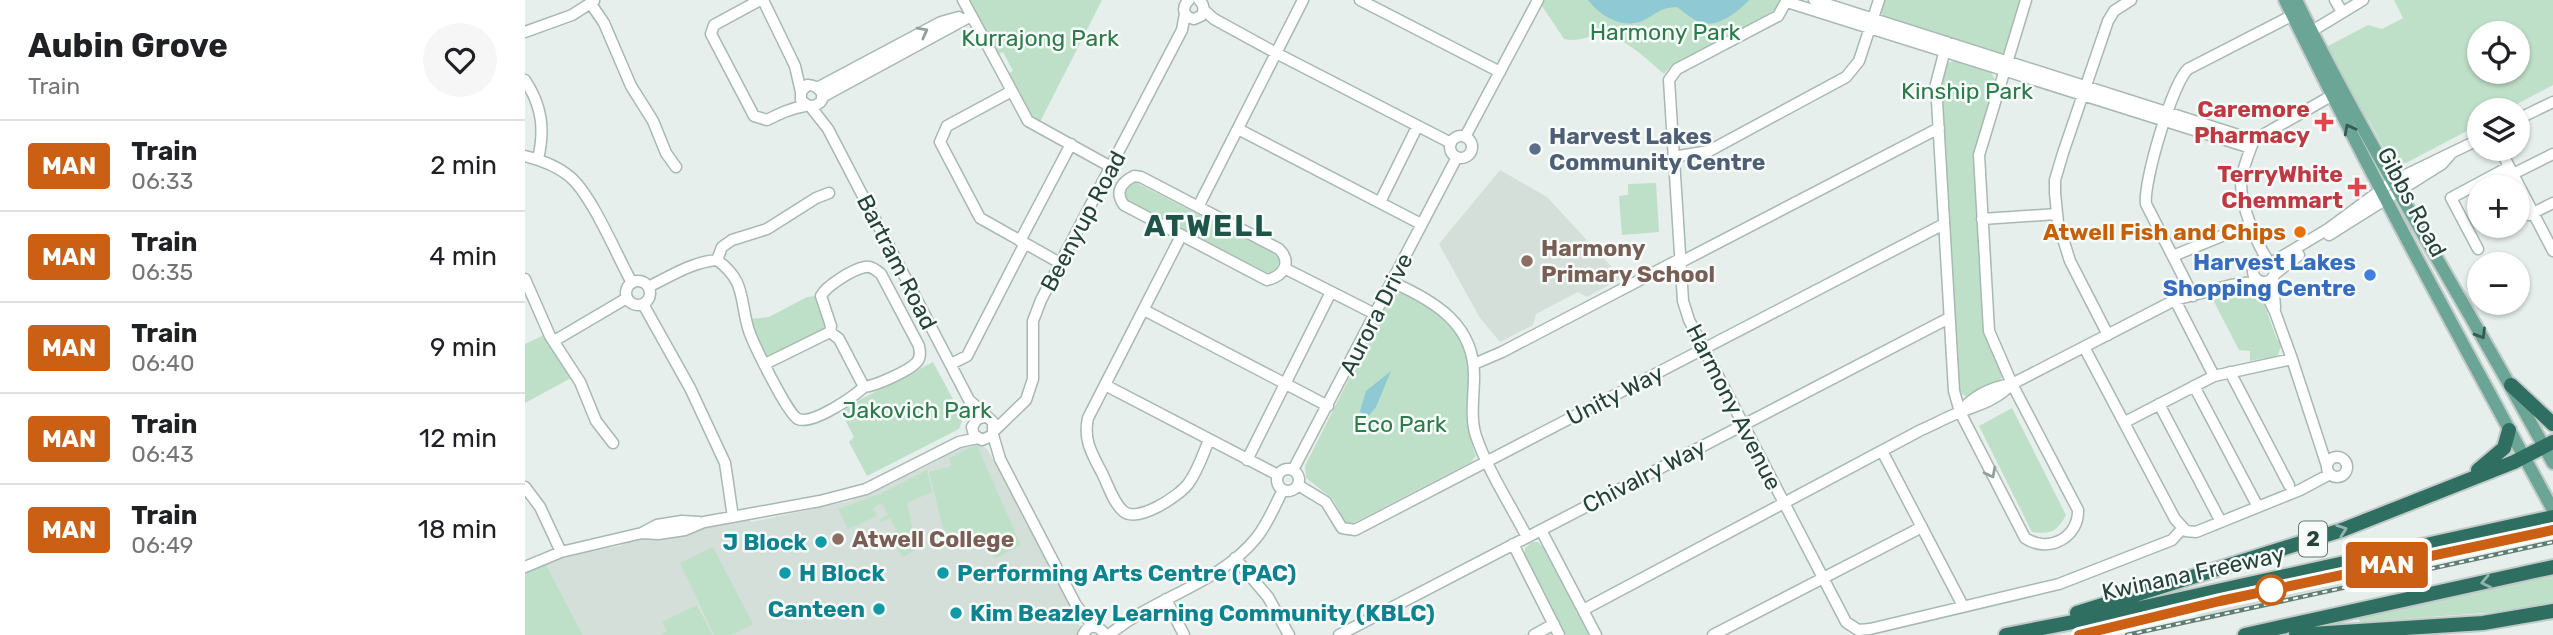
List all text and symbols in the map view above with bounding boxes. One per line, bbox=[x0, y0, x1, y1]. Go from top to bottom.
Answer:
park label: Harmony Park bbox=[1590, 18, 1740, 46]
map controls bbox=[2467, 21, 2530, 315]
button: locate bbox=[2467, 21, 2530, 84]
button: heart bbox=[423, 23, 497, 97]
park label: Kurrajong Park bbox=[961, 24, 1119, 52]
text: Aubin Grove bbox=[28, 26, 228, 65]
one-way arrow bbox=[915, 27, 928, 40]
text: Train bbox=[28, 72, 80, 100]
park label: Kinship Park bbox=[1901, 77, 2033, 105]
place label: Caremore Pharmacy bbox=[2194, 95, 2310, 149]
button: layers bbox=[2467, 98, 2530, 161]
marker: Caremore Pharmacy bbox=[2316, 114, 2332, 130]
place label: Harvest Lakes Community Centre bbox=[1549, 122, 1765, 176]
one-way arrow bbox=[2344, 124, 2357, 136]
text: Train bbox=[131, 136, 197, 167]
marker: Harvest Lakes Community Centre bbox=[1527, 141, 1543, 157]
street label: Gibbs Road bbox=[2371, 142, 2453, 262]
street label: Beenyup Road bbox=[1034, 146, 1132, 296]
text: 2 min bbox=[430, 150, 497, 181]
text: MAN bbox=[42, 152, 96, 180]
place label: TerryWhite Chemmart bbox=[2217, 160, 2343, 214]
text: 06:33 bbox=[131, 167, 193, 195]
button: + bbox=[2467, 175, 2530, 238]
marker: TerryWhite Chemmart bbox=[2349, 179, 2365, 195]
street label: Bartram Road bbox=[851, 190, 943, 334]
district label: ATWELL bbox=[1144, 208, 1274, 244]
place label: Atwell Fish and Chips bbox=[2043, 218, 2286, 246]
marker: Atwell Fish and Chips bbox=[2292, 224, 2308, 240]
text: Train bbox=[131, 227, 197, 258]
place label: Harmony Primary School bbox=[1541, 234, 1715, 288]
text: 4 min bbox=[429, 241, 497, 272]
text: MAN bbox=[42, 243, 96, 271]
street label: Aurora Drive bbox=[1333, 248, 1419, 380]
place label: Harvest Lakes Shopping Centre bbox=[2163, 248, 2356, 302]
button: − bbox=[2467, 252, 2530, 315]
marker: Harmony Primary School bbox=[1519, 253, 1535, 269]
text: 06:35 bbox=[131, 258, 193, 286]
marker: Harvest Lakes Shopping Centre bbox=[2362, 267, 2378, 283]
text: Train bbox=[131, 318, 197, 349]
street label: Harmony Avenue bbox=[1680, 319, 1788, 495]
one-way arrow bbox=[2472, 326, 2485, 339]
text: 9 min bbox=[430, 332, 497, 363]
text: MAN bbox=[42, 334, 96, 362]
text: 06:40 bbox=[131, 349, 195, 377]
street label: Unity Way bbox=[1562, 359, 1668, 431]
park label: Jakovich Park bbox=[842, 396, 992, 424]
text: Train bbox=[131, 409, 197, 440]
park label: Eco Park bbox=[1353, 410, 1447, 438]
text: 12 min bbox=[419, 423, 497, 454]
text: MAN bbox=[42, 425, 96, 453]
street label: Chivalry Way bbox=[1578, 433, 1711, 519]
text: 06:43 bbox=[131, 440, 194, 468]
one-way arrow bbox=[1983, 465, 1996, 478]
text: Train bbox=[131, 500, 197, 531]
text: 18 min bbox=[418, 514, 497, 545]
text: MAN bbox=[42, 516, 96, 544]
road number: 2 bbox=[2299, 522, 2327, 556]
one-way arrow bbox=[2335, 524, 2347, 538]
place label: Atwell College bbox=[852, 525, 1014, 553]
place label: J Block bbox=[723, 528, 808, 556]
text: 06:49 bbox=[131, 531, 193, 559]
marker: Atwell College bbox=[830, 531, 846, 547]
marker: J Block bbox=[813, 534, 829, 550]
street label: Kwinana Freeway bbox=[2099, 540, 2287, 606]
line badge: MAN bbox=[2347, 542, 2427, 588]
text: MAN bbox=[2360, 551, 2414, 579]
place label: H Block bbox=[799, 559, 885, 587]
place label: Performing Arts Centre (PAC) bbox=[957, 559, 1296, 587]
marker: H Block bbox=[777, 565, 793, 581]
marker: Performing Arts Centre (PAC) bbox=[935, 565, 951, 581]
one-way arrow bbox=[2480, 573, 2492, 588]
unlabelled marker bbox=[2256, 575, 2286, 605]
place label: Canteen bbox=[768, 595, 865, 623]
place label: Kim Beazley Learning Community (KBLC) bbox=[970, 599, 1435, 627]
marker: Canteen bbox=[871, 601, 887, 617]
marker: Kim Beazley Learning Community (KBLC) bbox=[948, 605, 964, 621]

